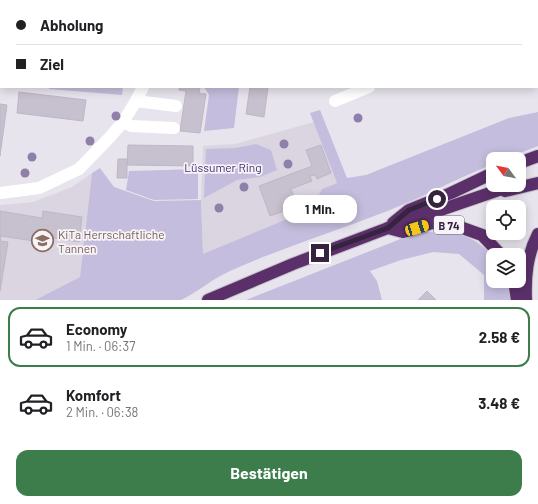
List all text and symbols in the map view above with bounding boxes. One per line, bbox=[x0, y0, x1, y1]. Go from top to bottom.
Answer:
text: Abholung bbox=[40, 16, 103, 34]
text: Ziel bbox=[40, 55, 64, 73]
north arrow bbox=[486, 152, 526, 192]
map controls bbox=[486, 152, 526, 288]
park label: Lüssumer Ring bbox=[184, 160, 262, 174]
route start bbox=[428, 190, 446, 208]
callout: 1 Min. bbox=[283, 195, 357, 223]
button: locate bbox=[486, 200, 526, 240]
text: 1 Min. bbox=[305, 201, 335, 217]
road number: B 74 bbox=[434, 216, 464, 234]
car bbox=[404, 219, 430, 237]
place label: KiTa Herrschaftliche Tannen bbox=[58, 227, 165, 255]
school or university icon: KiTa Herrschaftliche Tannen bbox=[29, 228, 55, 254]
route end bbox=[311, 244, 329, 262]
button: layers bbox=[486, 248, 526, 288]
icon: car bbox=[18, 319, 54, 355]
text: Economy bbox=[66, 320, 127, 338]
text: 2.58 € bbox=[479, 328, 520, 346]
text: 1 Min. · 06:37 bbox=[66, 338, 135, 354]
icon: car bbox=[18, 385, 54, 421]
text: Komfort bbox=[66, 386, 121, 404]
text: 3.48 € bbox=[478, 394, 520, 412]
text: 2 Min. · 06:38 bbox=[66, 404, 138, 420]
button: Bestätigen bbox=[16, 450, 522, 496]

